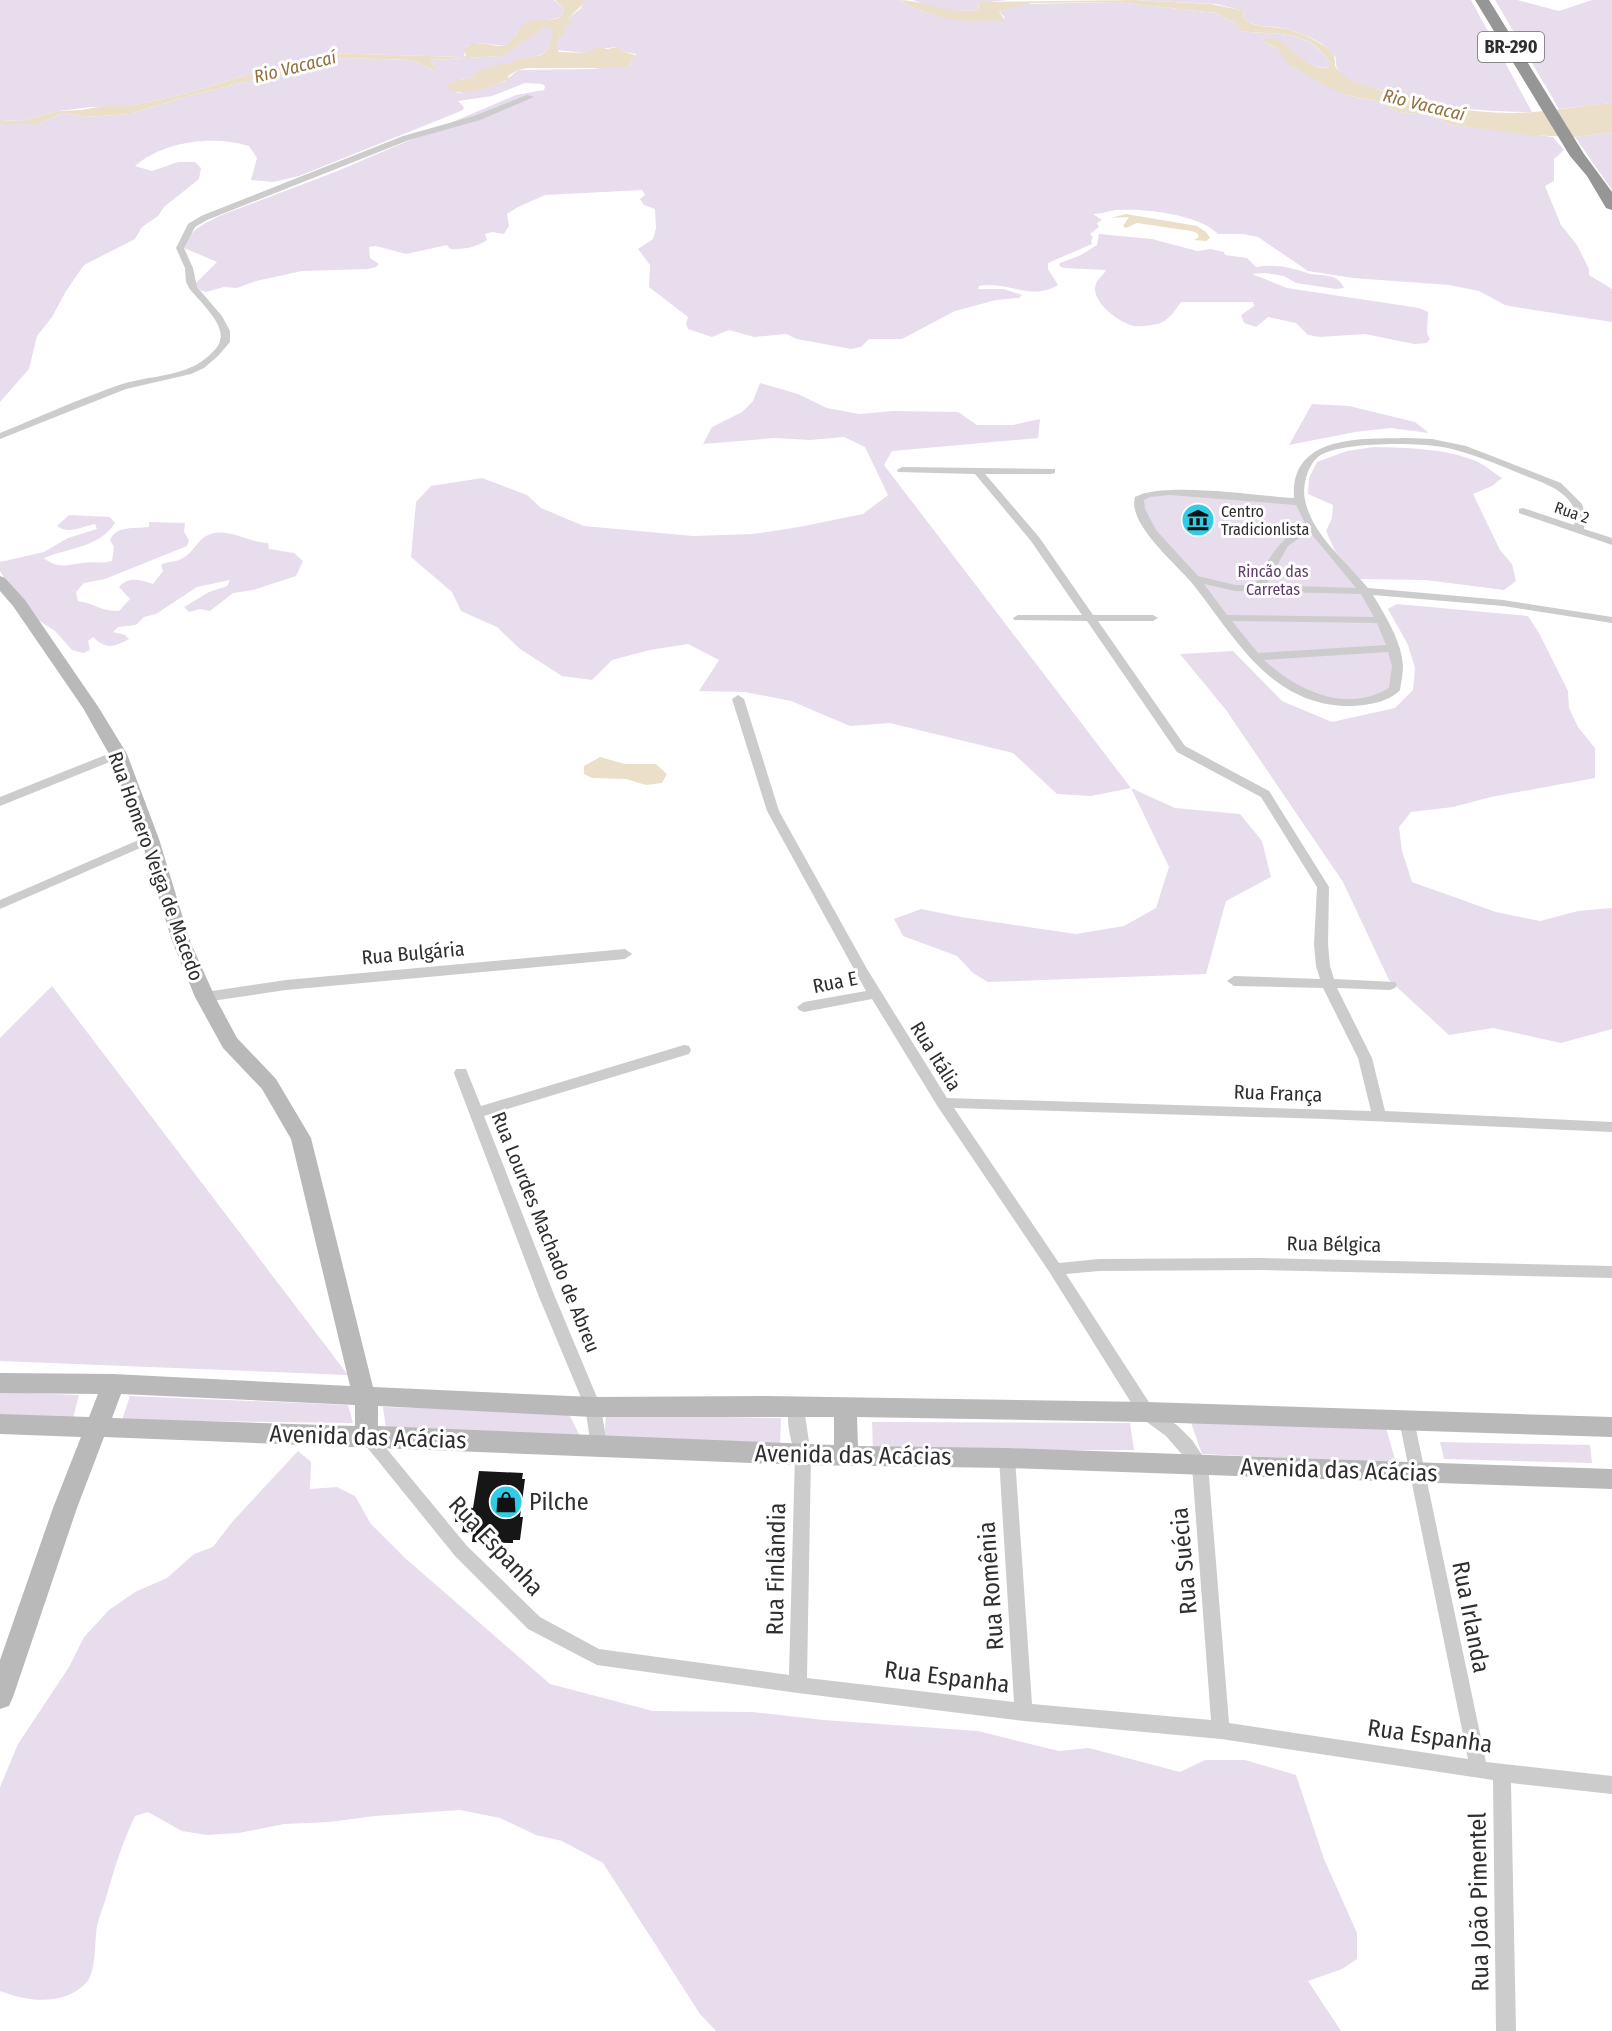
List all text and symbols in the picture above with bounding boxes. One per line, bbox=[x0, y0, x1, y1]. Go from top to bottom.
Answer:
road number: BR-290 bbox=[1478, 32, 1544, 62]
water label: Rio Vacacaí bbox=[252, 46, 340, 88]
water label: Rio Vacacaí bbox=[1381, 84, 1469, 126]
street label: Rua 2 bbox=[1552, 498, 1592, 527]
museum icon: Centro Tradicionlista bbox=[1180, 502, 1216, 538]
place label: Centro Tradicionlista bbox=[1221, 502, 1309, 539]
park label: Rincão das Carretas bbox=[1237, 562, 1309, 599]
street label: Rua Homero Veiga de Macedo bbox=[103, 748, 209, 984]
street label: Rua Bulgária bbox=[361, 937, 465, 969]
street label: Rua E bbox=[811, 966, 859, 998]
street label: Rua Itália bbox=[905, 1017, 967, 1095]
street label: Rua França bbox=[1233, 1079, 1323, 1107]
street label: Rua Lourdes Machado de Abreu bbox=[487, 1108, 605, 1356]
street label: Rua Bélgica bbox=[1287, 1231, 1381, 1257]
street label: Avenida das Acácias bbox=[269, 1420, 467, 1454]
street label: Avenida das Acácias bbox=[754, 1439, 952, 1471]
street label: Avenida das Acácias bbox=[1240, 1453, 1438, 1487]
shop icon: Pilche bbox=[488, 1484, 524, 1520]
place label: Pilche bbox=[529, 1488, 589, 1516]
street label: Rua Espanha bbox=[443, 1490, 549, 1602]
street label: Rua Finlândia bbox=[761, 1502, 791, 1636]
street label: Rua Suécia bbox=[1165, 1506, 1203, 1616]
street label: Rua Romênia bbox=[973, 1521, 1009, 1651]
street label: Rua Irlanda bbox=[1446, 1559, 1496, 1675]
street label: Rua Espanha bbox=[883, 1655, 1011, 1699]
street label: Rua Espanha bbox=[1366, 1713, 1494, 1759]
street label: Rua João Pimentel bbox=[1463, 1812, 1495, 1992]

